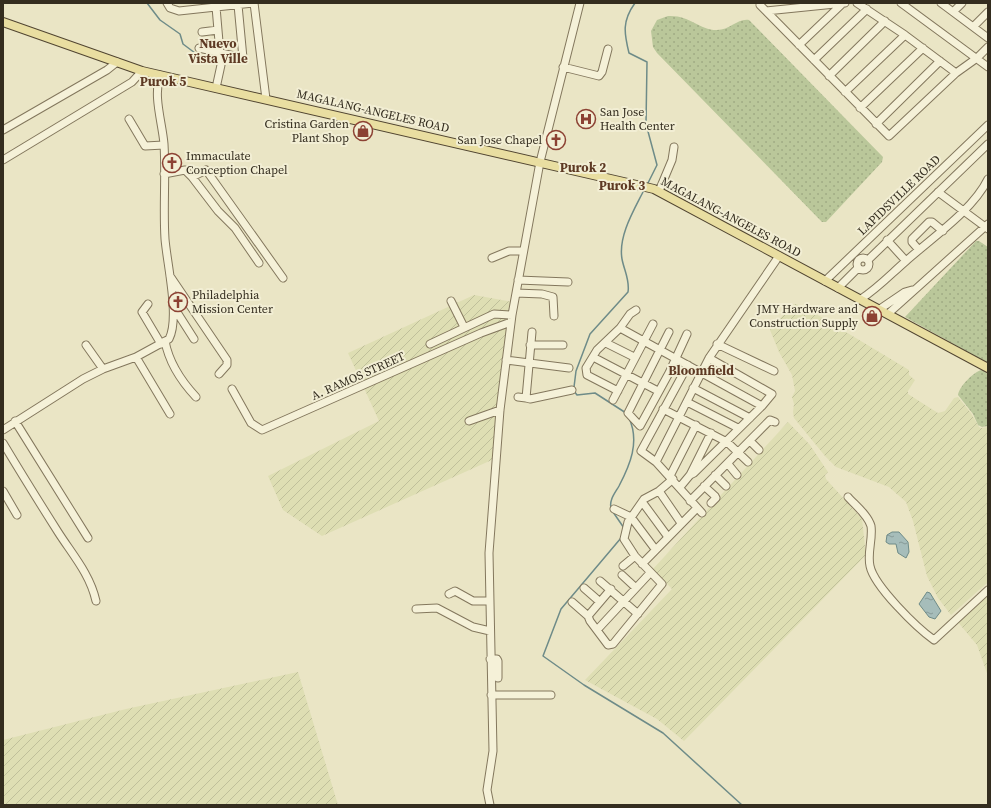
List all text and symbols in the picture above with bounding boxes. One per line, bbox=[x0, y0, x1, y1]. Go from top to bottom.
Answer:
district label: Nuevo Vista Ville bbox=[188, 35, 248, 67]
district label: Purok 5 bbox=[140, 73, 186, 90]
street label: MAGALANG-ANGELES ROAD bbox=[295, 86, 451, 136]
place label: San Jose Health Center bbox=[600, 104, 675, 134]
hospital icon: San Jose Health Center bbox=[575, 108, 597, 130]
place label: Cristina Garden Plant Shop bbox=[265, 116, 349, 146]
shop icon: Cristina Garden Plant Shop bbox=[352, 120, 374, 142]
church icon: San Jose Chapel bbox=[545, 129, 567, 151]
place label: San Jose Chapel bbox=[458, 132, 542, 148]
place label: Immaculate Conception Chapel bbox=[186, 148, 288, 178]
street label: LAPIDSVILLE ROAD bbox=[854, 151, 944, 239]
church icon: Immaculate Conception Chapel bbox=[161, 152, 183, 174]
district label: Purok 2 bbox=[560, 159, 606, 176]
street label: MAGALANG-ANGELES ROAD bbox=[658, 173, 804, 261]
district label: Purok 3 bbox=[599, 177, 645, 194]
place label: Philadelphia Mission Center bbox=[192, 287, 273, 317]
church icon: Philadelphia Mission Center bbox=[167, 291, 189, 313]
place label: JMY Hardware and Construction Supply bbox=[749, 301, 859, 331]
shop icon: JMY Hardware and Construction Supply bbox=[861, 305, 883, 327]
street label: A. RAMOS STREET bbox=[309, 348, 408, 404]
district label: Bloomfield bbox=[668, 362, 734, 379]

